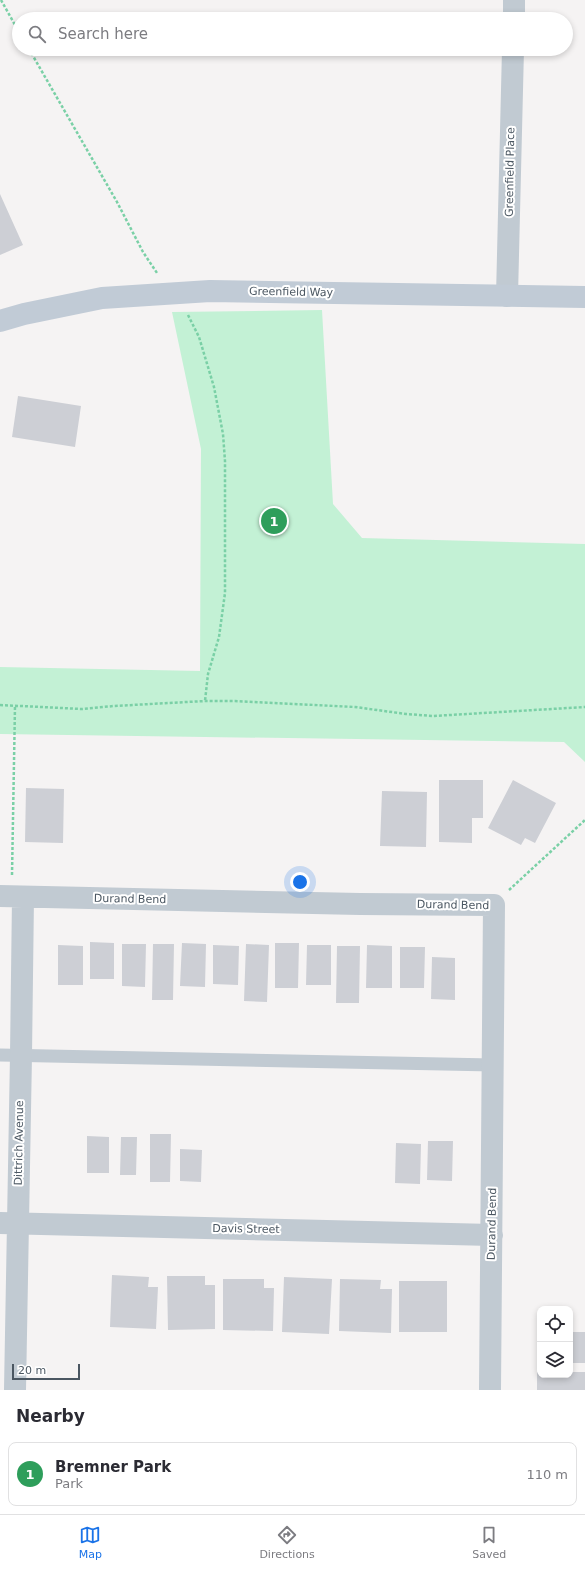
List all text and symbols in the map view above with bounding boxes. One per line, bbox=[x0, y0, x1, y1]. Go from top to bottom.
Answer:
search box bbox=[12, 12, 573, 56]
icon: search bbox=[26, 23, 48, 45]
text: Search here bbox=[58, 25, 148, 43]
street label: Greenfield Place bbox=[503, 127, 517, 217]
street label: Greenfield Way bbox=[249, 285, 334, 299]
pin: 1 bbox=[261, 506, 287, 536]
your location bbox=[290, 872, 310, 892]
street label: Durand Bend bbox=[94, 892, 166, 906]
street label: Durand Bend bbox=[417, 898, 489, 912]
street label: Dittrich Avenue bbox=[12, 1100, 26, 1186]
street label: Durand Bend bbox=[485, 1188, 499, 1260]
street label: Davis Street bbox=[212, 1222, 281, 1236]
map controls bbox=[537, 1306, 573, 1378]
button: locate bbox=[537, 1306, 573, 1342]
button: layers bbox=[537, 1342, 573, 1378]
scale bar bbox=[12, 1362, 80, 1381]
text: 20 m bbox=[18, 1364, 46, 1377]
text: Nearby bbox=[16, 1406, 85, 1426]
text: Bremner Park bbox=[55, 1458, 171, 1476]
text: 1 bbox=[25, 1467, 35, 1482]
text: 110 m bbox=[526, 1467, 568, 1482]
text: Park bbox=[55, 1476, 83, 1491]
tab: Map bbox=[79, 1524, 102, 1561]
tab: Directions bbox=[259, 1524, 315, 1561]
tab: Saved bbox=[472, 1524, 506, 1561]

